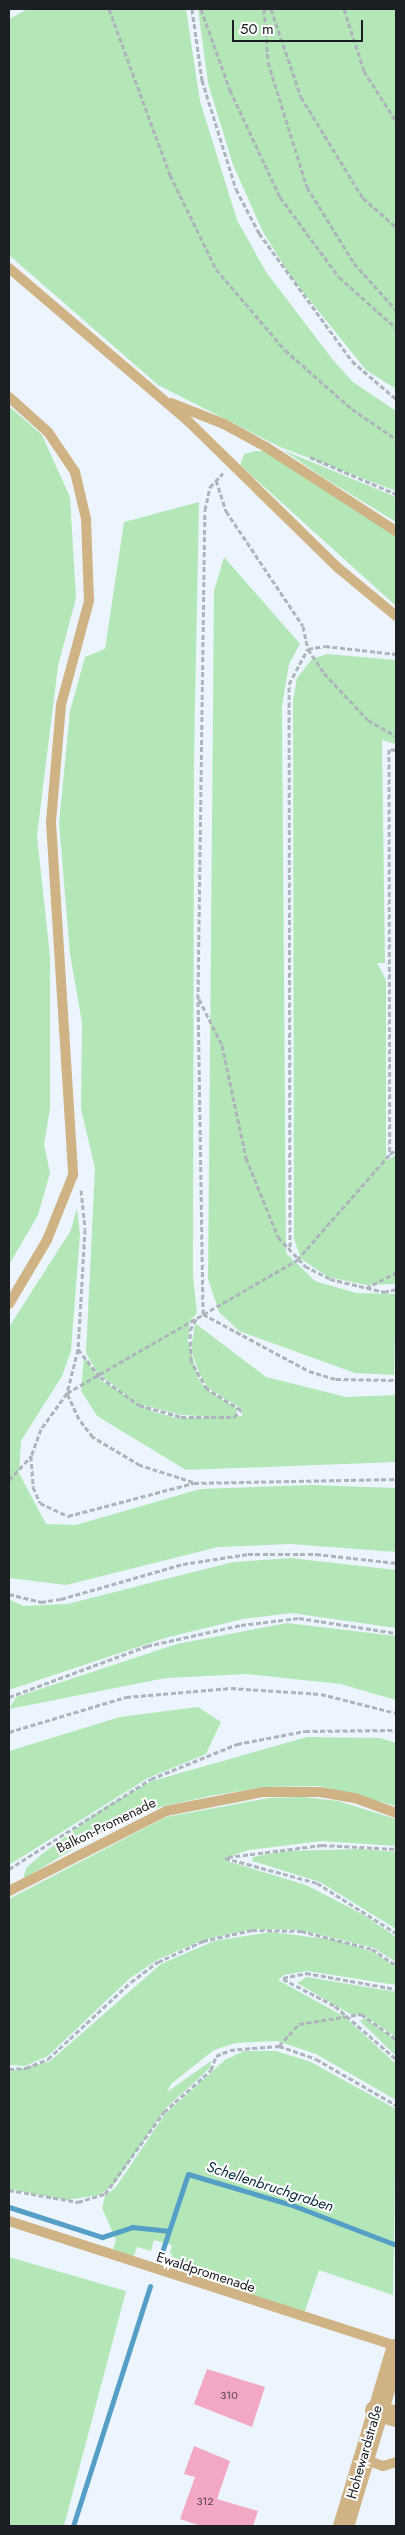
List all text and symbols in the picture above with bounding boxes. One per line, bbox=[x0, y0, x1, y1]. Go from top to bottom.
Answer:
scale bar bbox=[235, 10, 366, 42]
text: 50 m bbox=[240, 18, 274, 40]
street label: Balkon-Promenade bbox=[53, 1794, 159, 1856]
water label: Schellenbruchgraben bbox=[204, 2158, 336, 2216]
street label: Ewaldpromenade bbox=[155, 2248, 257, 2296]
house number: 310 bbox=[220, 2388, 238, 2402]
street label: Hohewardstraße bbox=[343, 2403, 385, 2501]
house number: 312 bbox=[196, 2494, 214, 2508]

